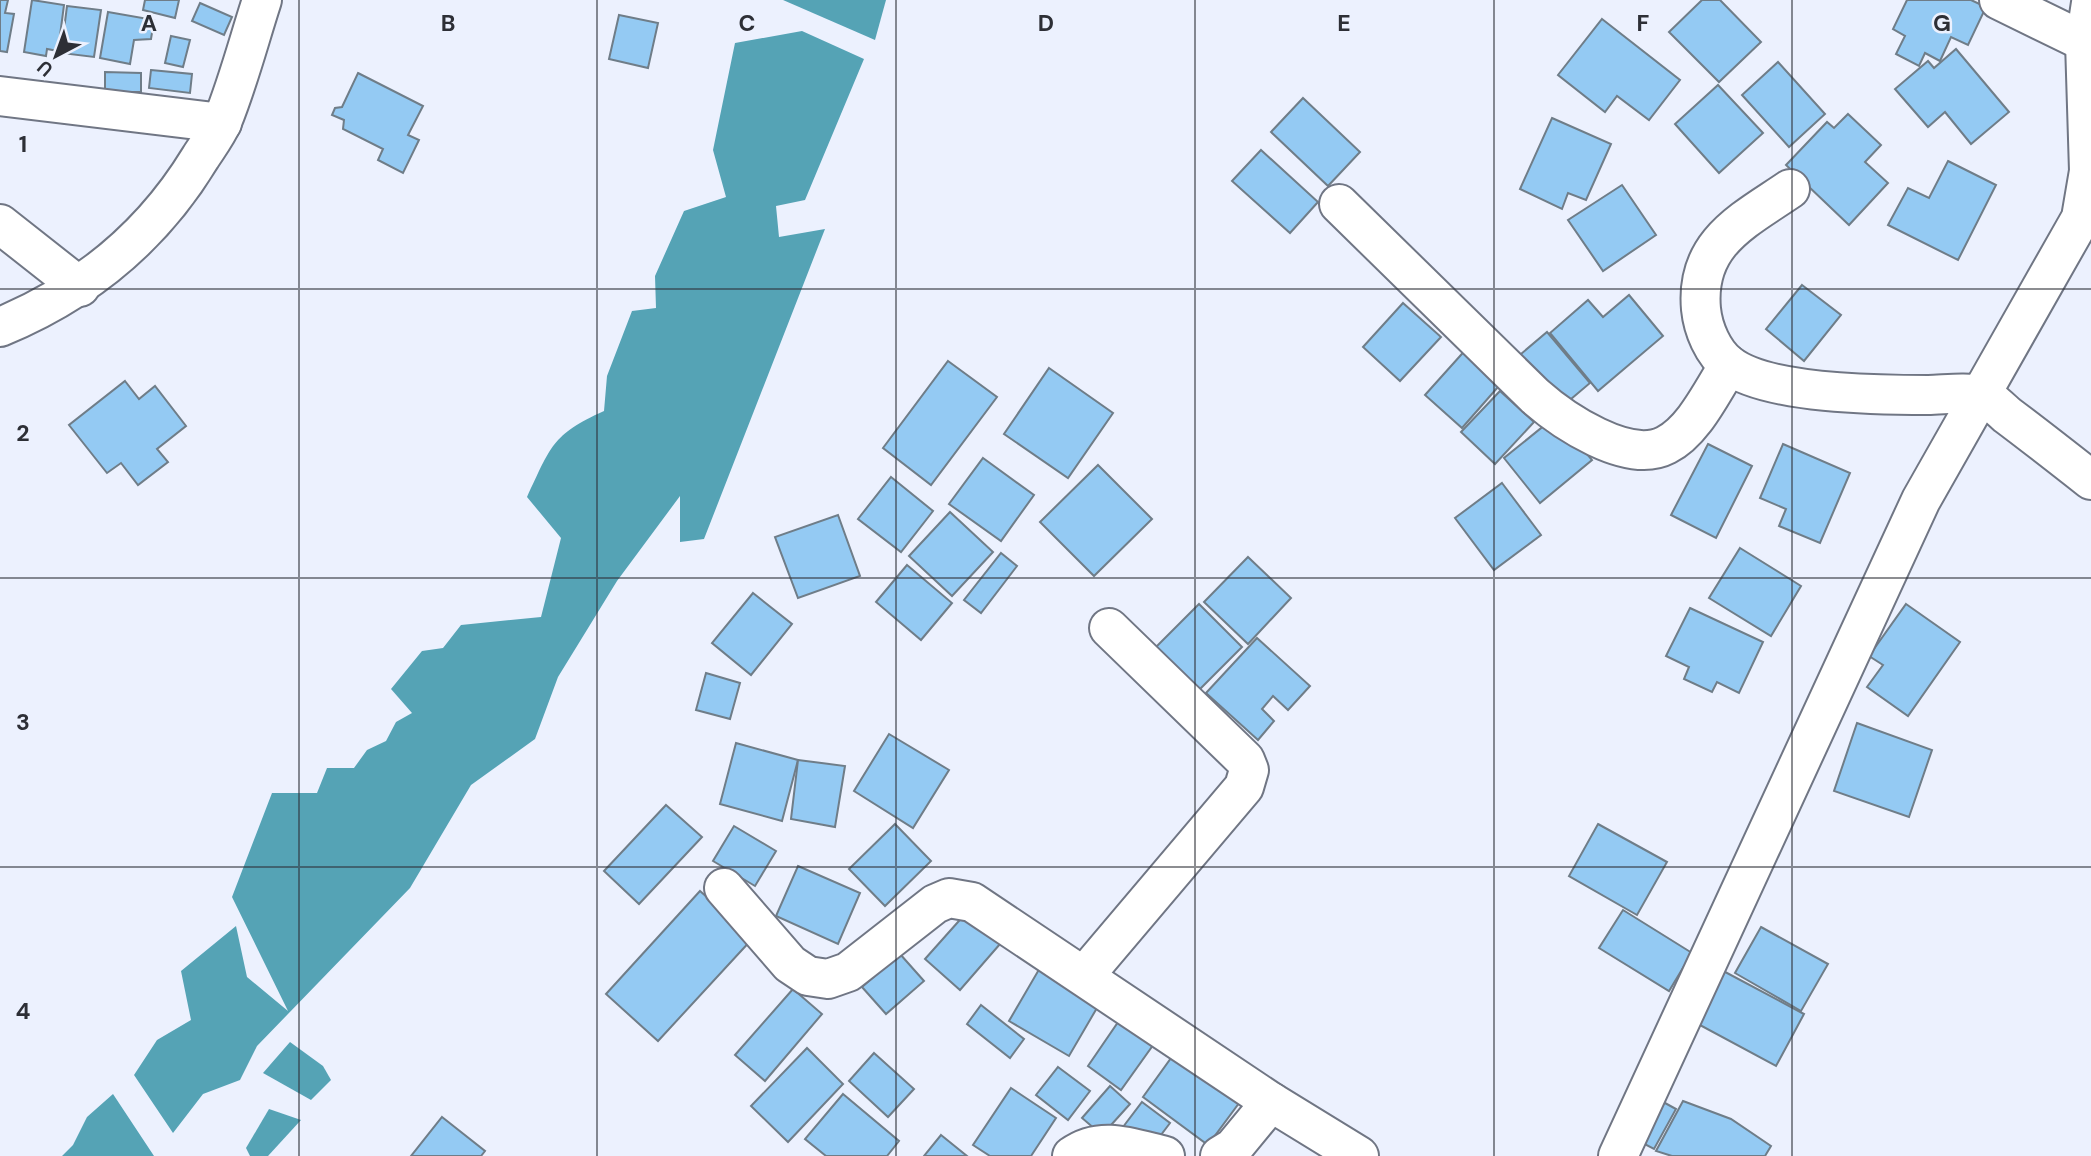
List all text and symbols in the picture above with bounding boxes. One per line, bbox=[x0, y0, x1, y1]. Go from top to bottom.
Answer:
text: A bbox=[141, 8, 157, 38]
text: B bbox=[441, 8, 455, 38]
text: C bbox=[739, 8, 755, 38]
text: D bbox=[1038, 8, 1054, 38]
text: E bbox=[1337, 8, 1351, 38]
text: F bbox=[1637, 8, 1650, 38]
text: G bbox=[1933, 8, 1951, 38]
north arrow bbox=[21, 21, 91, 91]
text: U bbox=[32, 55, 58, 82]
text: 1 bbox=[19, 129, 27, 159]
text: 2 bbox=[16, 418, 30, 448]
text: 3 bbox=[16, 707, 30, 737]
text: 4 bbox=[16, 996, 31, 1026]

